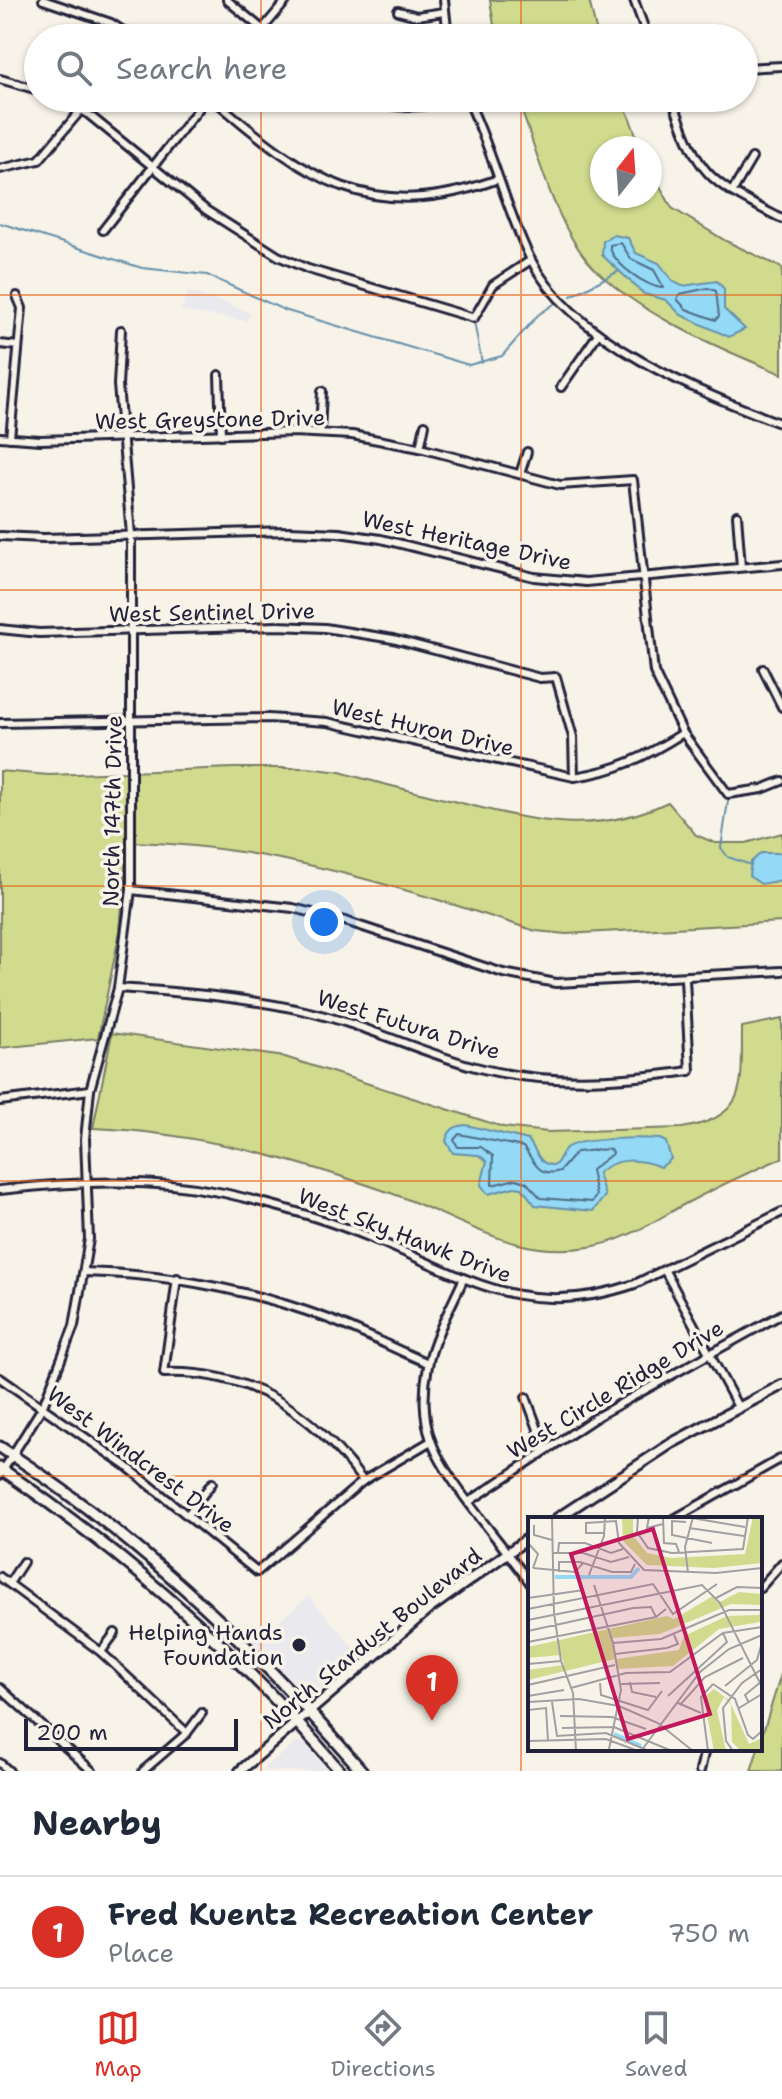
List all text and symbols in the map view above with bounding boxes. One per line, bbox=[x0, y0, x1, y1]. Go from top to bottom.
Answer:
search box bbox=[24, 24, 758, 112]
icon: search bbox=[52, 46, 96, 90]
text: Search here bbox=[116, 48, 287, 89]
north arrow bbox=[590, 136, 662, 208]
street label: West Greystone Drive bbox=[95, 403, 325, 436]
street label: West Heritage Drive bbox=[360, 504, 574, 577]
street label: West Sentinel Drive bbox=[109, 596, 315, 629]
street label: West Huron Drive bbox=[329, 692, 517, 763]
street label: North 147th Drive bbox=[96, 715, 129, 907]
your location bbox=[304, 902, 344, 942]
street label: West Futura Drive bbox=[314, 983, 504, 1066]
street label: West Sky Hawk Drive bbox=[294, 1181, 516, 1290]
street label: West Circle Ridge Drive bbox=[502, 1313, 729, 1466]
street label: West Windcrest Drive bbox=[41, 1379, 240, 1539]
inset map bbox=[528, 1517, 762, 1751]
street label: North Stardust Boulevard bbox=[257, 1541, 488, 1736]
place label: Helping Hands Foundation bbox=[128, 1618, 283, 1672]
marker: Helping Hands Foundation bbox=[290, 1636, 308, 1654]
pin: 1 bbox=[406, 1655, 458, 1721]
scale bar bbox=[24, 1715, 238, 1751]
text: 200 m bbox=[36, 1718, 108, 1747]
text: Nearby bbox=[32, 1800, 162, 1846]
text: Fred Kuentz Recreation Center bbox=[108, 1894, 593, 1935]
text: 1 bbox=[52, 1915, 64, 1950]
text: 750 m bbox=[668, 1915, 750, 1950]
text: Place bbox=[108, 1935, 174, 1970]
tab: Map bbox=[95, 2006, 142, 2083]
tab: Directions bbox=[331, 2006, 436, 2083]
tab: Saved bbox=[625, 2006, 687, 2083]

